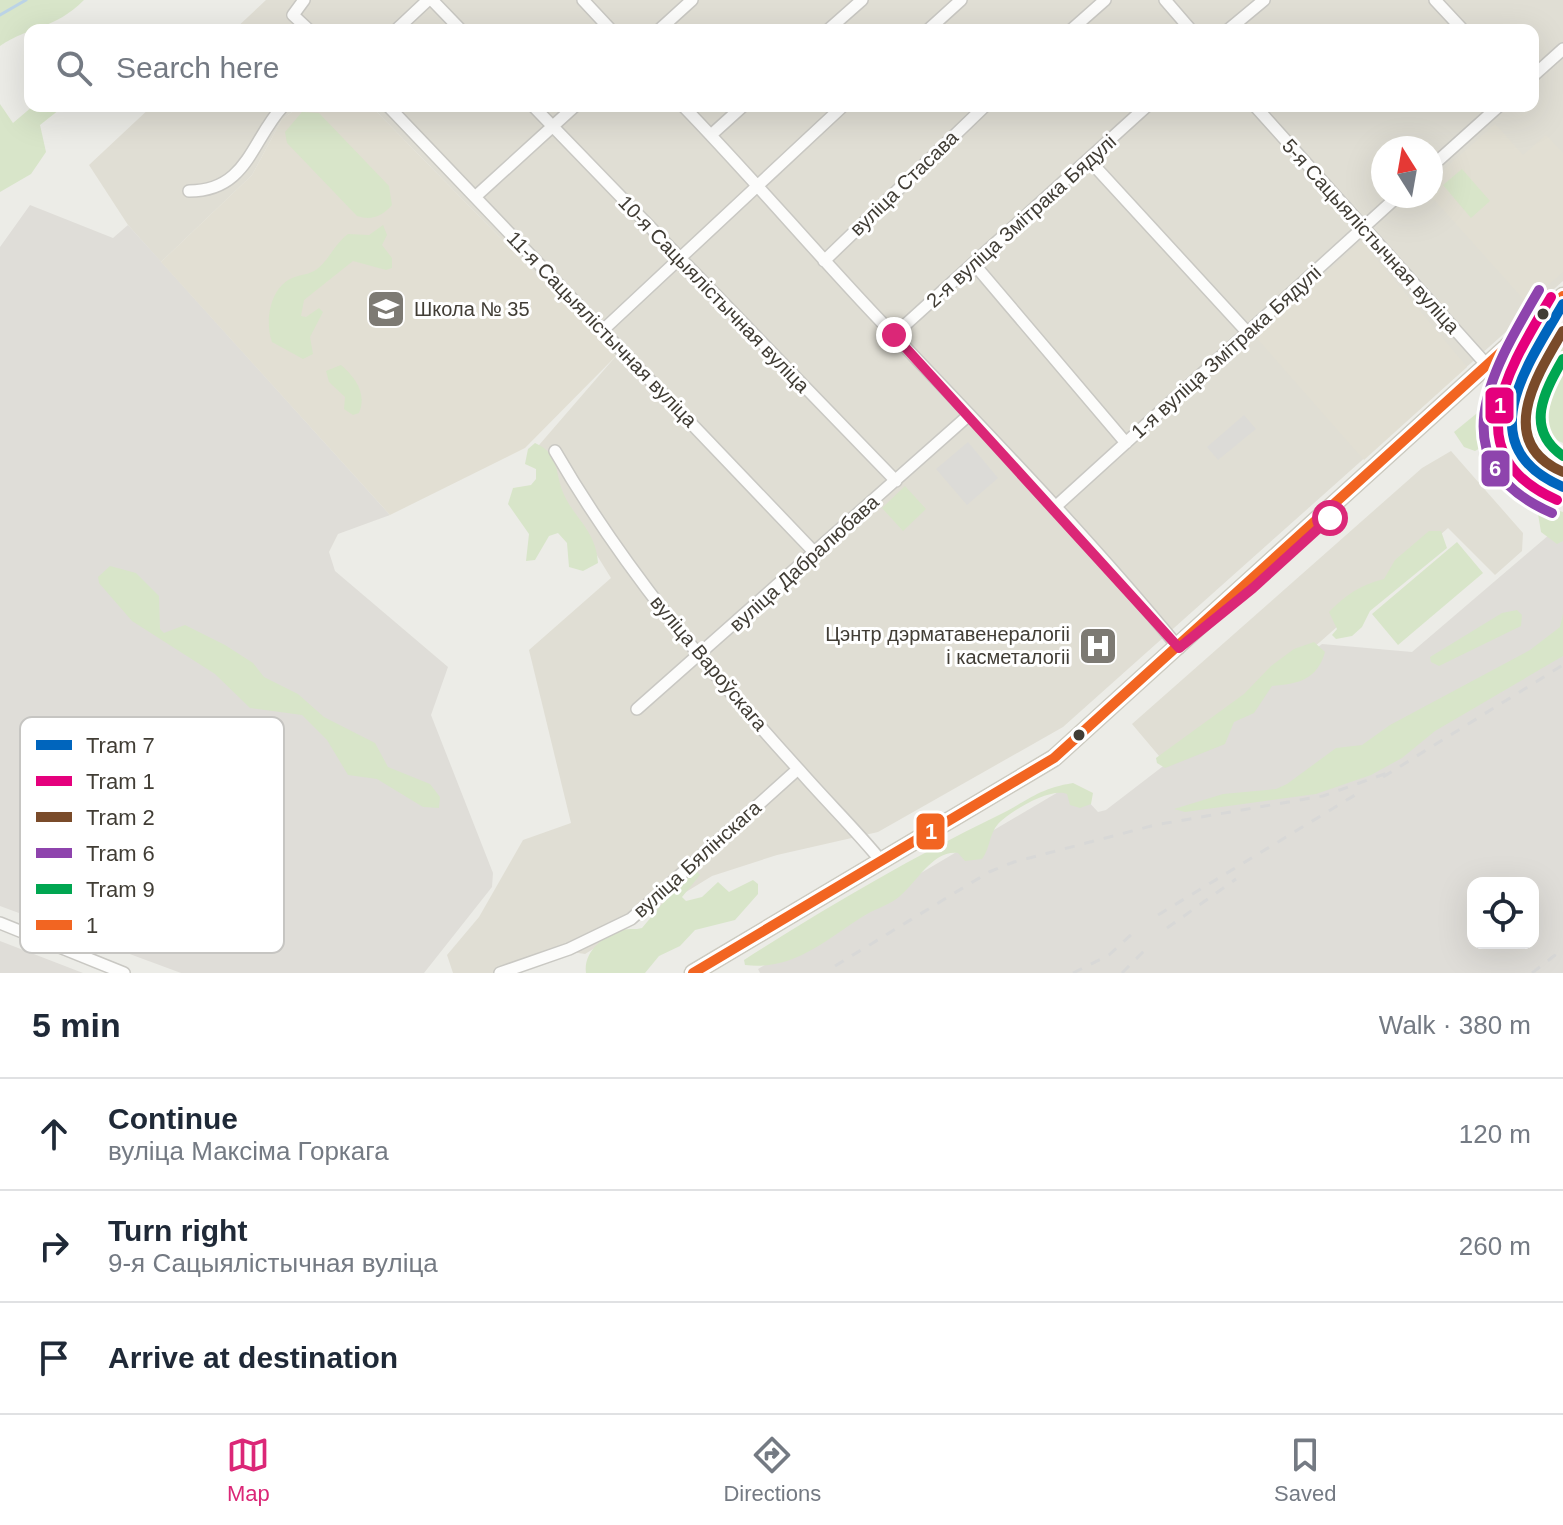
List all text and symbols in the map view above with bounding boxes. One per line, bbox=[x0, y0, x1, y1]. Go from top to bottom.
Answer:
search box bbox=[24, 24, 1539, 112]
icon: search bbox=[52, 46, 96, 90]
text: Search here bbox=[116, 51, 279, 84]
street label: вуліца Стасава bbox=[846, 125, 963, 240]
street label: 2-я вуліца Змітрака Бядулі bbox=[922, 130, 1120, 312]
street label: 5-я Сацыялістычная вуліца bbox=[1278, 134, 1465, 338]
north arrow bbox=[1371, 136, 1443, 208]
street label: 10-я Сацыялістычная вуліца bbox=[614, 191, 814, 398]
street label: 11-я Сацыялістычная вуліца bbox=[503, 227, 702, 432]
street label: 1-я вуліца Змітрака Бядулі bbox=[1127, 261, 1325, 443]
school or university icon: Школа № 35 bbox=[365, 288, 407, 330]
place label: Школа № 35 bbox=[414, 298, 530, 320]
unlabelled marker bbox=[1535, 306, 1551, 322]
route end bbox=[876, 317, 912, 353]
line badge: 1 bbox=[1484, 386, 1515, 425]
text: 1 bbox=[1494, 393, 1506, 418]
line badge: 6 bbox=[1480, 449, 1511, 488]
text: 6 bbox=[1489, 456, 1501, 481]
street label: вуліца Дабралюбава bbox=[725, 490, 884, 636]
route start bbox=[1312, 500, 1348, 536]
street label: вуліца Вароўскага bbox=[646, 591, 772, 735]
place label: Цэнтр дэрматавенералогіі і касметалогіі bbox=[825, 623, 1070, 668]
hospital icon: Цэнтр дэрматавенералогіі і касметалогіі bbox=[1077, 625, 1119, 667]
legend bbox=[20, 717, 284, 953]
unlabelled marker bbox=[1071, 727, 1087, 743]
text: Tram 7 bbox=[86, 733, 155, 758]
text: Tram 1 bbox=[86, 769, 155, 794]
street label: вуліца Бялінскага bbox=[629, 796, 766, 922]
text: Tram 2 bbox=[86, 805, 155, 830]
line badge: 1 bbox=[915, 812, 946, 851]
text: 1 bbox=[925, 819, 937, 844]
text: Tram 6 bbox=[86, 841, 155, 866]
text: Tram 9 bbox=[86, 877, 155, 902]
map controls bbox=[1467, 877, 1539, 949]
button: locate bbox=[1467, 877, 1539, 949]
text: 1 bbox=[86, 913, 98, 938]
text: 5 min bbox=[32, 1006, 121, 1044]
text: Walk · 380 m bbox=[1379, 1010, 1531, 1040]
text: Continue bbox=[108, 1102, 238, 1135]
icon: ahead bbox=[32, 1112, 76, 1156]
text: 120 m bbox=[1459, 1119, 1531, 1149]
text: вуліца Максіма Горкага bbox=[108, 1136, 389, 1166]
text: Turn right bbox=[108, 1214, 247, 1247]
icon: right bbox=[32, 1224, 76, 1268]
text: 260 m bbox=[1459, 1231, 1531, 1261]
text: 9-я Сацыялістычная вуліца bbox=[108, 1248, 438, 1278]
icon: arrive bbox=[32, 1336, 76, 1380]
text: Arrive at destination bbox=[108, 1341, 398, 1374]
tab: Map bbox=[226, 1433, 270, 1507]
tab: Directions bbox=[723, 1433, 821, 1507]
tab: Saved bbox=[1274, 1433, 1337, 1507]

